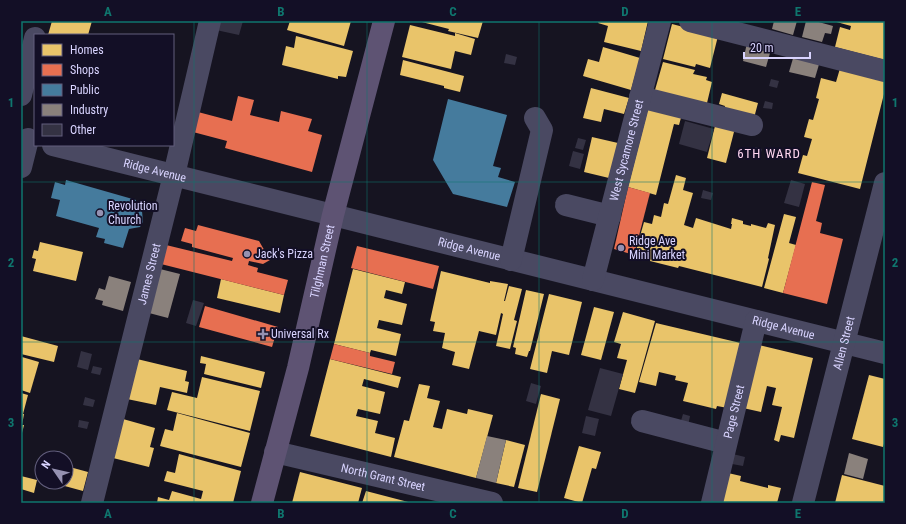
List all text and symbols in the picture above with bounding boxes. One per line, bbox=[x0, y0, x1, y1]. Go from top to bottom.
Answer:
text: A bbox=[104, 4, 112, 19]
text: B bbox=[277, 4, 285, 19]
text: C bbox=[449, 4, 457, 19]
text: D bbox=[621, 4, 629, 19]
text: E bbox=[795, 4, 802, 19]
legend bbox=[34, 34, 174, 146]
scale bar bbox=[744, 34, 810, 60]
text: 20 m bbox=[750, 41, 774, 55]
text: Homes bbox=[70, 43, 104, 57]
text: Shops bbox=[70, 63, 99, 77]
text: Public bbox=[70, 83, 100, 97]
text: 1 bbox=[8, 95, 14, 110]
text: 1 bbox=[892, 95, 898, 110]
street label: West Sycamore Street bbox=[607, 98, 646, 202]
text: Industry bbox=[70, 103, 108, 117]
text: Other bbox=[70, 123, 96, 137]
district label: 6TH WARD bbox=[737, 146, 801, 161]
street label: Ridge Avenue bbox=[122, 156, 188, 185]
place label: Revolution Church bbox=[108, 199, 158, 227]
marker: Revolution Church bbox=[95, 208, 105, 218]
street label: Tilghman Street bbox=[307, 223, 338, 300]
street label: Ridge Avenue bbox=[436, 234, 502, 264]
place label: Ridge Ave Mini Market bbox=[629, 234, 686, 262]
street label: James Street bbox=[135, 242, 164, 306]
marker: Ridge Ave Mini Market bbox=[616, 243, 626, 253]
place label: Jack's Pizza bbox=[255, 247, 313, 261]
marker: Jack's Pizza bbox=[242, 249, 252, 259]
text: 2 bbox=[8, 255, 15, 270]
text: 2 bbox=[892, 255, 899, 270]
street label: Ridge Avenue bbox=[751, 313, 817, 342]
street label: Allen Street bbox=[830, 314, 858, 371]
place label: Universal Rx bbox=[271, 327, 329, 341]
marker: Universal Rx bbox=[258, 329, 268, 339]
street label: Page Street bbox=[721, 383, 747, 440]
text: 3 bbox=[8, 415, 14, 430]
text: 3 bbox=[892, 415, 898, 430]
north arrow bbox=[34, 450, 74, 490]
text: N bbox=[39, 458, 54, 471]
street label: North Grant Street bbox=[340, 461, 427, 494]
text: A bbox=[104, 506, 112, 521]
text: B bbox=[277, 506, 285, 521]
text: C bbox=[449, 506, 457, 521]
text: D bbox=[621, 506, 629, 521]
text: E bbox=[795, 506, 802, 521]

